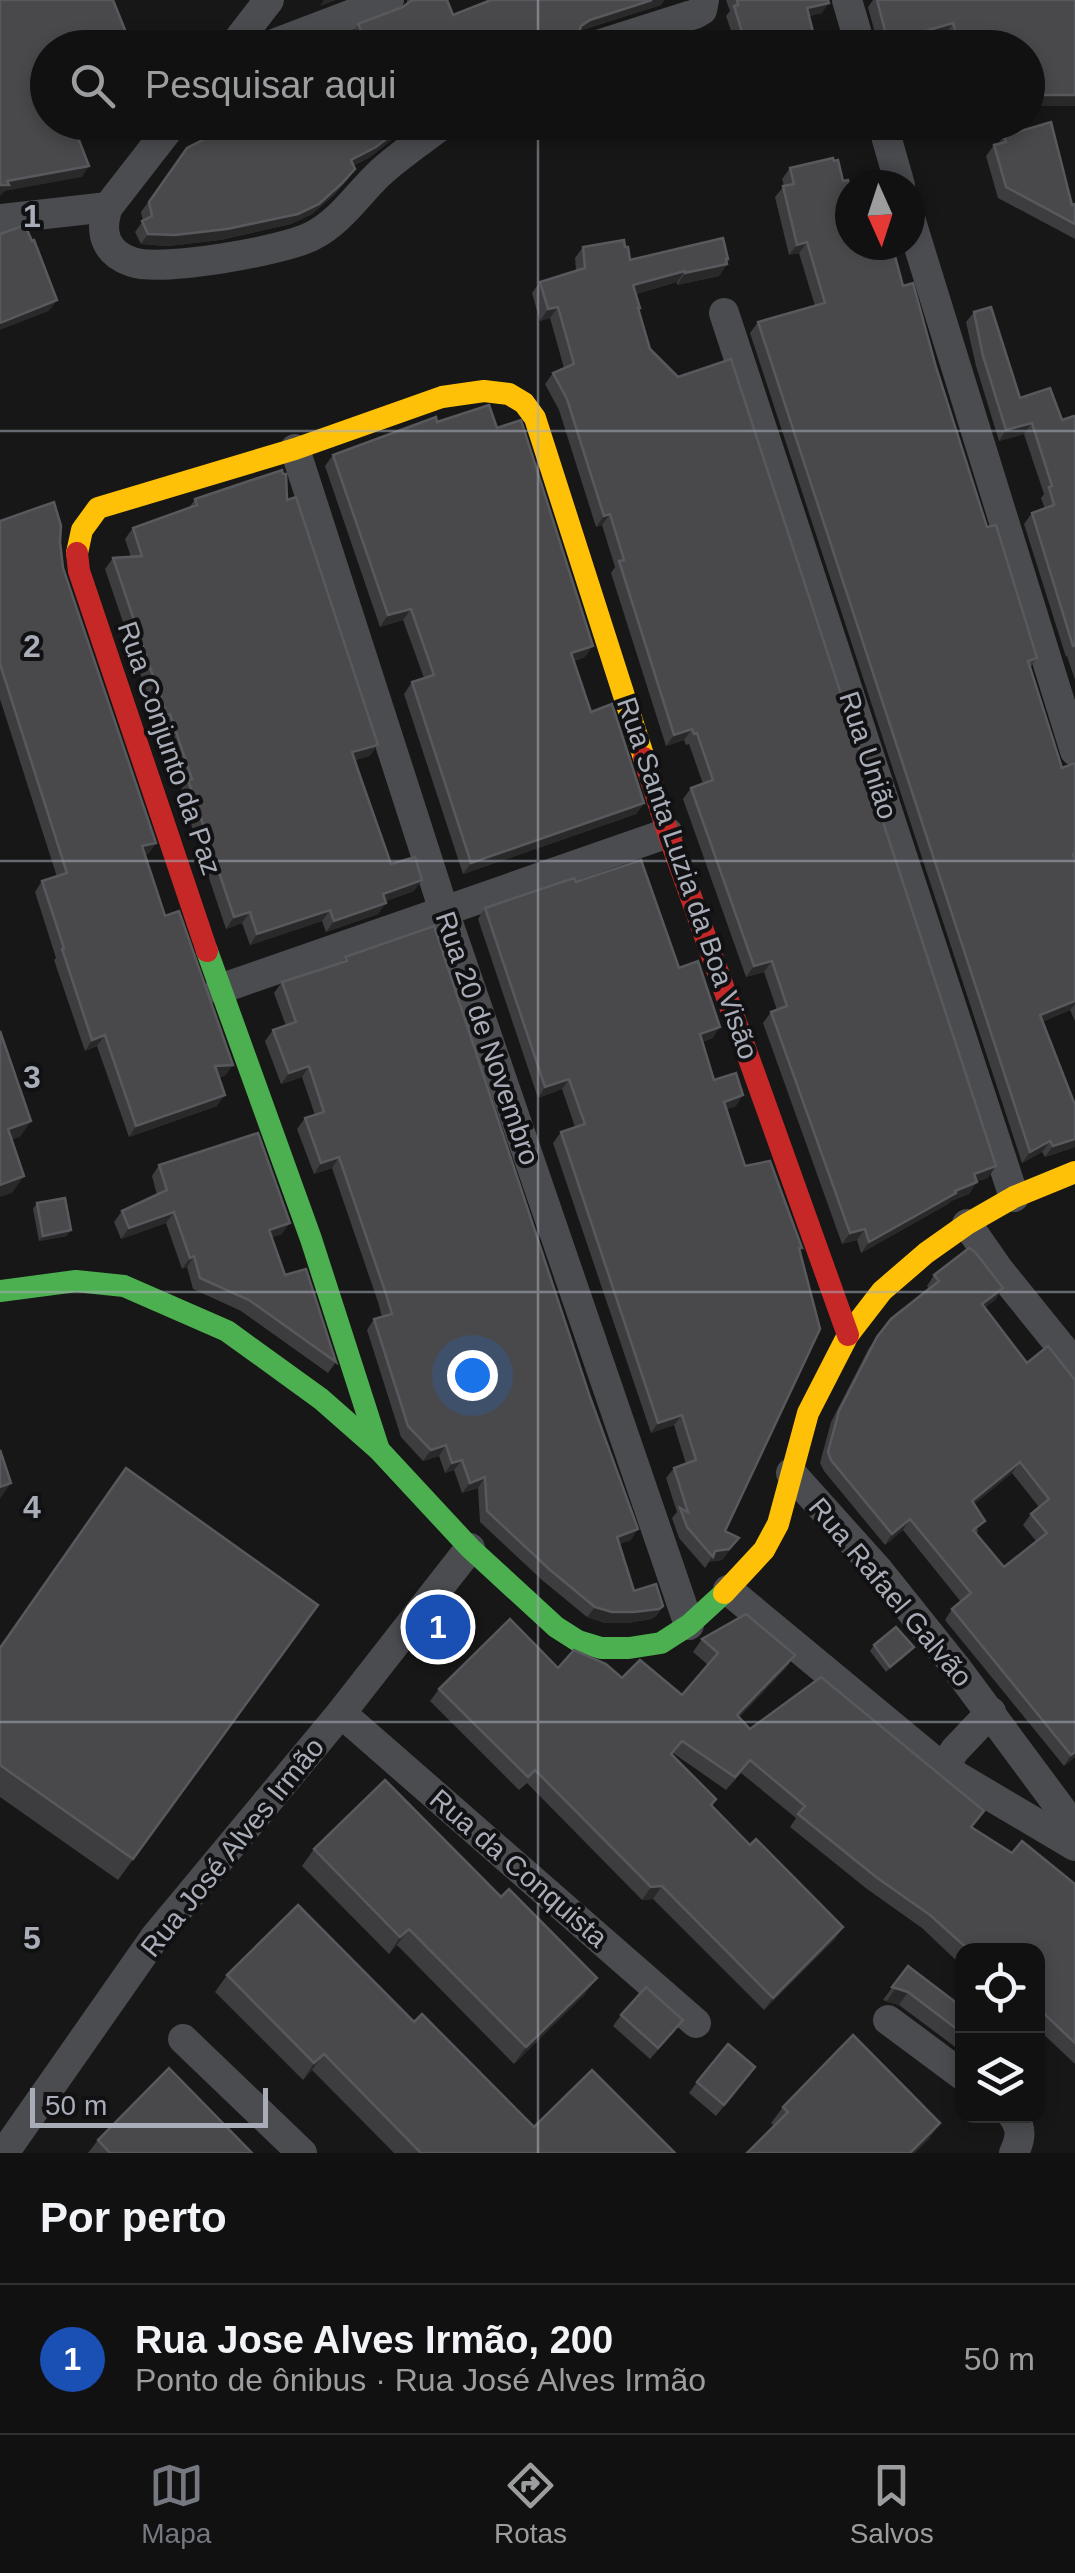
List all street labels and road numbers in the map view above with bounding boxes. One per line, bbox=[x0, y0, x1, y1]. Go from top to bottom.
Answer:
street label: Rua Conjunto da Paz bbox=[112, 617, 228, 879]
street label: Rua União bbox=[833, 687, 904, 823]
street label: Rua Santa Luzia da Boa Visão bbox=[611, 693, 764, 1063]
street label: Rua 20 de Novembro bbox=[430, 907, 546, 1169]
street label: Rua Rafael Galvão bbox=[803, 1492, 979, 1693]
street label: Rua José Alves Irmão bbox=[135, 1732, 330, 1963]
street label: Rua da Conquista bbox=[424, 1783, 614, 1954]

